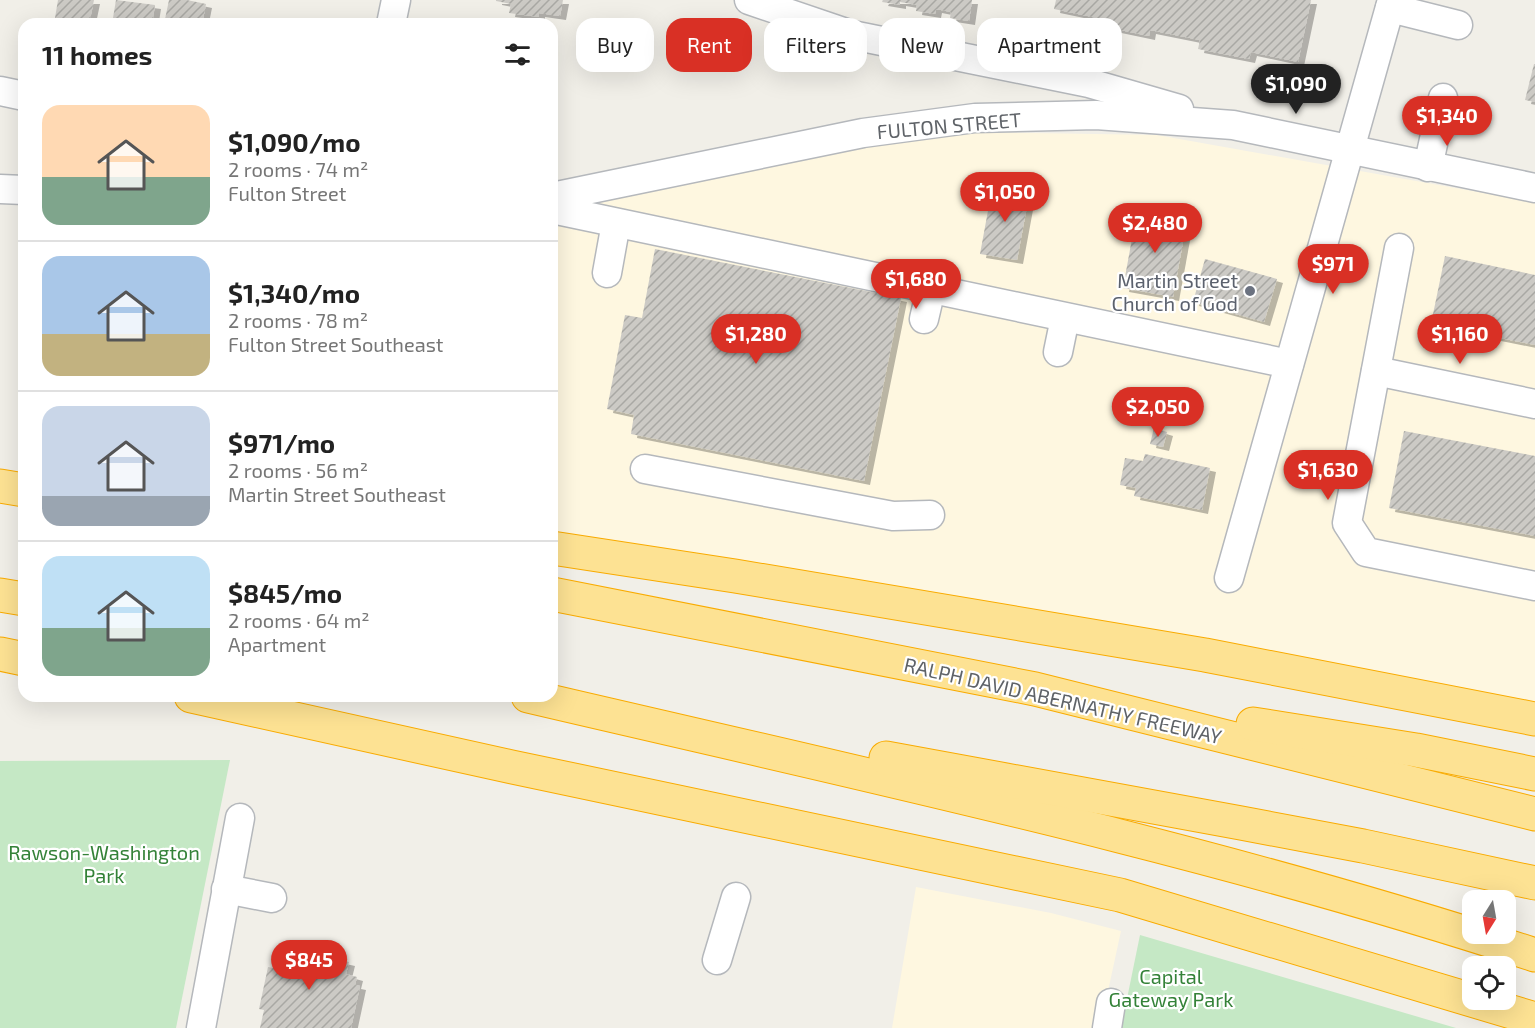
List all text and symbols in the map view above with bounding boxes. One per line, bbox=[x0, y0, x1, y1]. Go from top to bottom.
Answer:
chip: Buy bbox=[576, 18, 654, 72]
chip: Rent bbox=[666, 18, 752, 72]
chip: Filters bbox=[764, 18, 867, 72]
chip: New bbox=[879, 18, 965, 72]
chip: Apartment bbox=[977, 18, 1122, 72]
icon: filters bbox=[501, 38, 534, 71]
text: 11 homes bbox=[42, 39, 152, 70]
pin: $1,090 bbox=[1247, 64, 1345, 115]
text: $1,090 bbox=[1265, 71, 1327, 95]
pin: $1,340 bbox=[1398, 96, 1496, 147]
text: $1,340 bbox=[1416, 103, 1478, 127]
street label: FULTON STREET bbox=[876, 107, 1023, 143]
text: $1,090/mo bbox=[228, 126, 361, 157]
icon: home bbox=[90, 129, 162, 201]
text: 2 rooms · 74 m² bbox=[228, 157, 368, 181]
pin: $1,050 bbox=[956, 172, 1054, 223]
text: $1,050 bbox=[974, 179, 1036, 203]
text: Fulton Street bbox=[228, 181, 346, 205]
pin: $2,480 bbox=[1106, 203, 1204, 254]
text: $2,480 bbox=[1122, 210, 1188, 234]
pin: $971 bbox=[1297, 244, 1369, 295]
text: $971 bbox=[1312, 251, 1354, 275]
pin: $1,680 bbox=[867, 259, 965, 310]
text: $1,680 bbox=[885, 266, 947, 290]
place label: Martin Street Church of God bbox=[1112, 268, 1238, 315]
text: $1,340/mo bbox=[228, 277, 360, 308]
icon: home bbox=[90, 280, 162, 352]
marker: Martin Street Church of God bbox=[1243, 284, 1257, 298]
text: 2 rooms · 78 m² bbox=[228, 308, 368, 332]
pin: $1,280 bbox=[707, 314, 805, 365]
pin: $1,160 bbox=[1411, 314, 1509, 365]
text: $1,280 bbox=[725, 321, 787, 345]
text: $1,160 bbox=[1431, 321, 1489, 345]
text: Fulton Street Southeast bbox=[228, 332, 443, 356]
pin: $2,050 bbox=[1109, 387, 1207, 438]
text: $2,050 bbox=[1126, 394, 1190, 418]
text: $971/mo bbox=[228, 427, 335, 458]
icon: home bbox=[90, 430, 162, 502]
pin: $1,630 bbox=[1279, 450, 1377, 501]
text: $1,630 bbox=[1298, 457, 1358, 481]
text: 2 rooms · 56 m² bbox=[228, 458, 368, 482]
text: Martin Street Southeast bbox=[228, 482, 446, 506]
text: $845/mo bbox=[228, 577, 342, 608]
icon: home bbox=[90, 580, 162, 652]
text: 2 rooms · 64 m² bbox=[228, 608, 370, 632]
text: Apartment bbox=[228, 632, 326, 656]
street label: RALPH DAVID ABERNATHY FREEWAY bbox=[902, 652, 1225, 748]
park label: Rawson-Washington Park bbox=[8, 840, 200, 887]
north arrow bbox=[1462, 890, 1516, 944]
map controls bbox=[1462, 890, 1516, 1010]
pin: $845 bbox=[273, 940, 345, 991]
text: $845 bbox=[285, 947, 333, 971]
button: locate bbox=[1462, 956, 1516, 1010]
park label: Capital Gateway Park bbox=[1109, 964, 1233, 1011]

